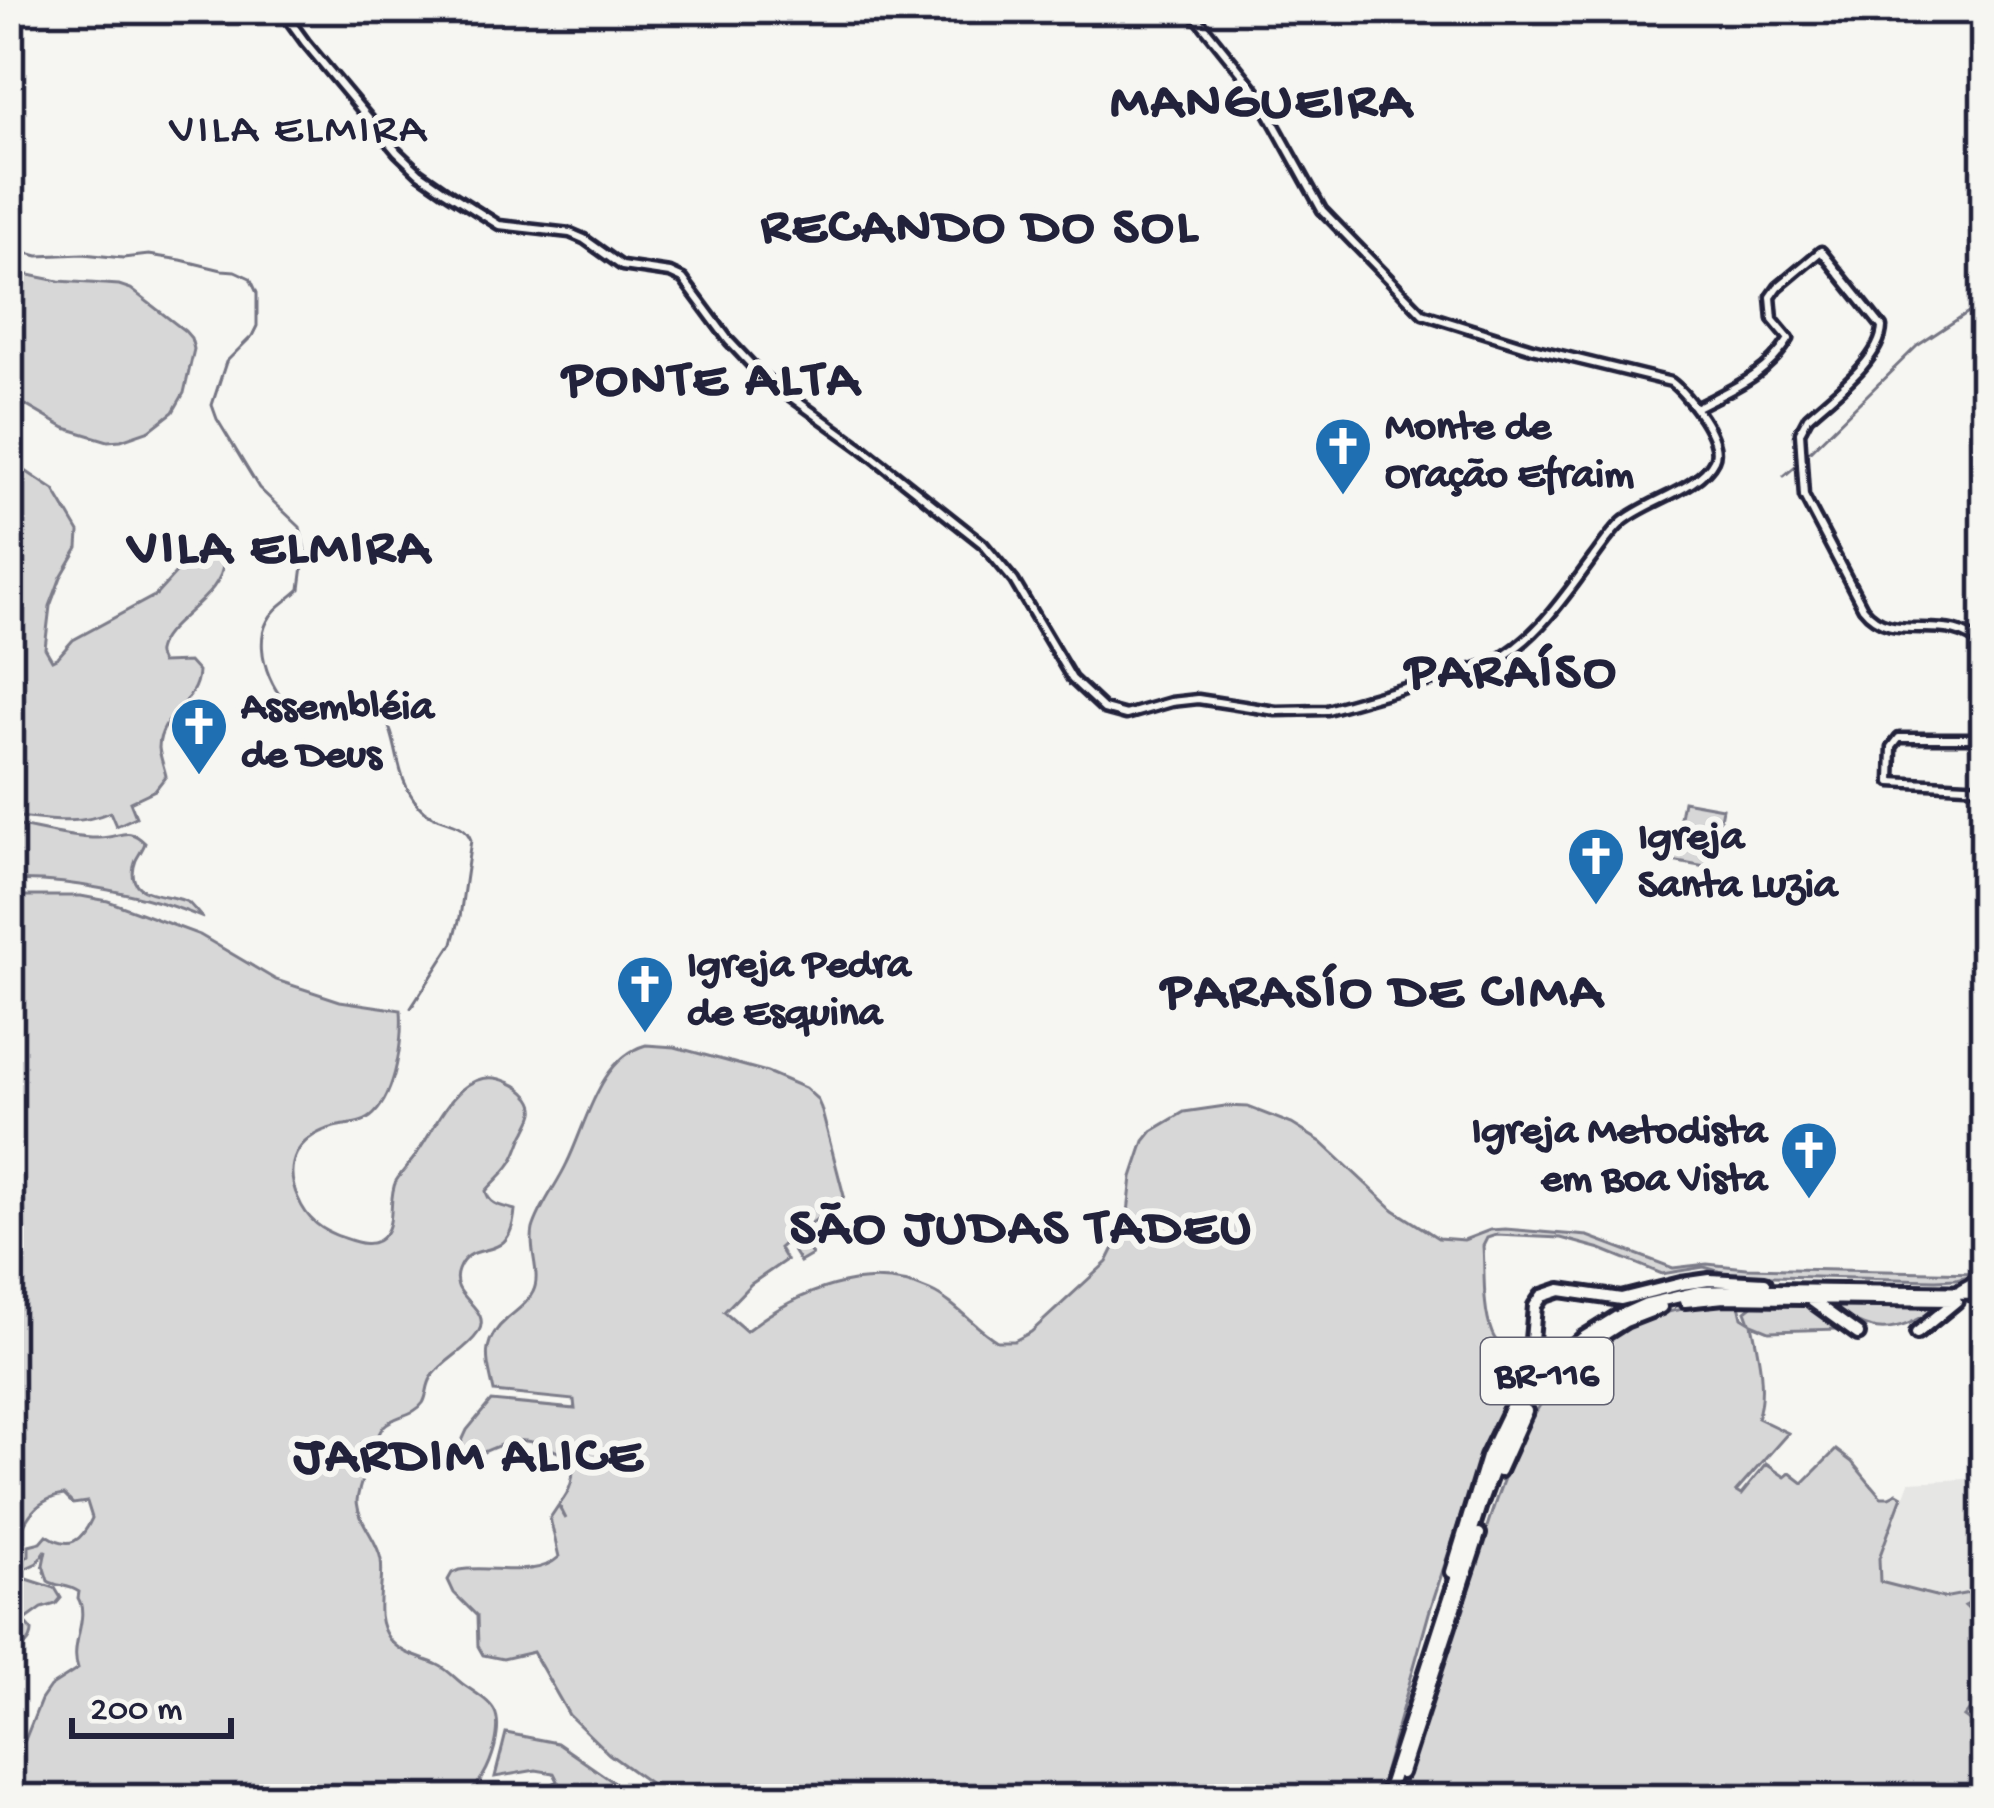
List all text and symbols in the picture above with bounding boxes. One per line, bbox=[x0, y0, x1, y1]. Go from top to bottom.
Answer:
district label: MANGUEIRA bbox=[1110, 73, 1415, 137]
district label: VILA ELMIRA bbox=[168, 105, 429, 158]
district label: RECANDO DO SOL bbox=[761, 198, 1200, 262]
district label: PONTE ALTA bbox=[559, 351, 863, 415]
place label: Monte de Oração Efraim bbox=[1385, 405, 1634, 502]
church icon: Monte de Oração Efraim bbox=[1312, 415, 1374, 497]
district label: VILA ELMIRA bbox=[126, 519, 433, 583]
district label: PARAÍSO bbox=[1402, 643, 1619, 707]
place label: Assembléia de Deus bbox=[240, 685, 436, 782]
church icon: Assembléia de Deus bbox=[168, 695, 230, 777]
place label: Igreja Santa Luzia bbox=[1638, 815, 1840, 912]
church icon: Igreja Santa Luzia bbox=[1565, 825, 1627, 907]
place label: Igreja Pedra de Esquina bbox=[687, 943, 913, 1040]
church icon: Igreja Pedra de Esquina bbox=[614, 953, 676, 1035]
district label: PARASÍO DE CIMA bbox=[1158, 963, 1606, 1027]
place label: Igreja Metodista em Boa Vista bbox=[1472, 1109, 1770, 1206]
church icon: Igreja Metodista em Boa Vista bbox=[1778, 1119, 1840, 1201]
district label: SÃO JUDAS TADEU bbox=[790, 1199, 1254, 1263]
road number: BR-116 bbox=[1481, 1338, 1613, 1404]
district label: JARDIM ALICE bbox=[293, 1427, 645, 1491]
scale bar bbox=[72, 1664, 231, 1738]
text: 200 m bbox=[90, 1690, 183, 1733]

